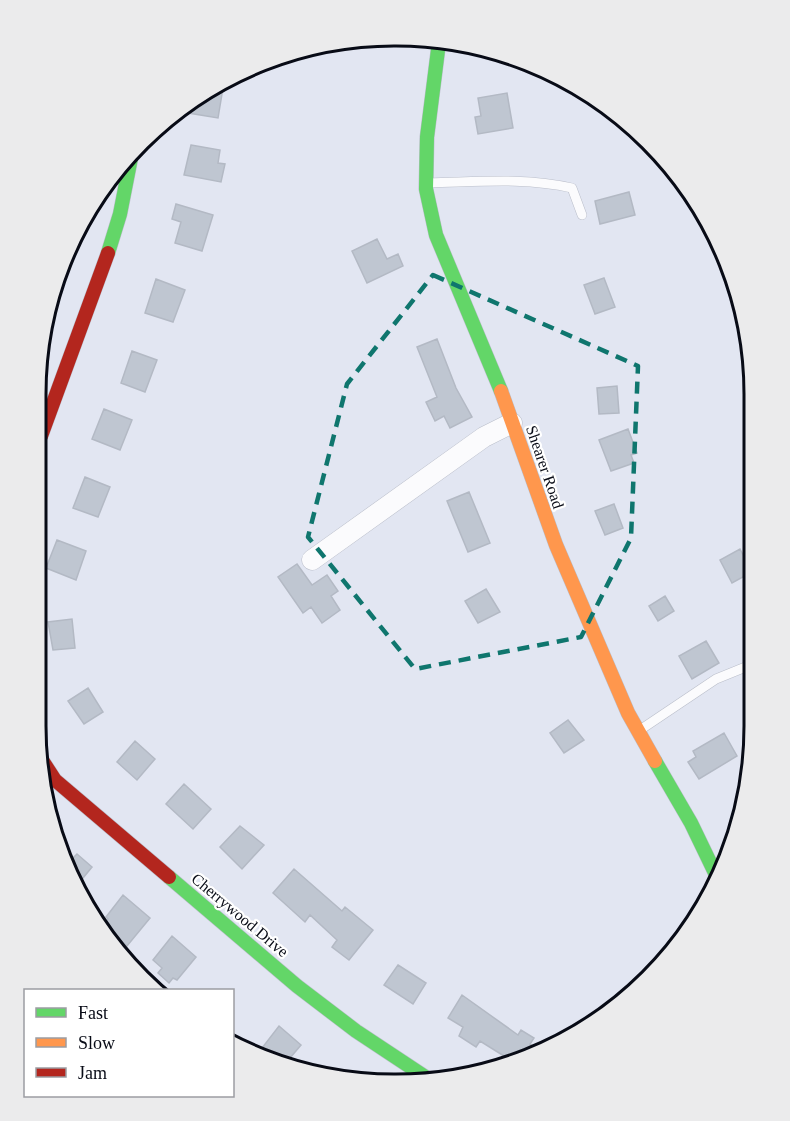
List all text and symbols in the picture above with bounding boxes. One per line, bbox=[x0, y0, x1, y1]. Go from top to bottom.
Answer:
street label: Shearer Road bbox=[523, 423, 567, 511]
street label: Cherrywood Drive bbox=[188, 870, 292, 961]
legend bbox=[24, 989, 234, 1097]
text: Fast bbox=[78, 1003, 108, 1023]
text: Slow bbox=[78, 1033, 115, 1053]
text: Jam bbox=[78, 1063, 107, 1083]

